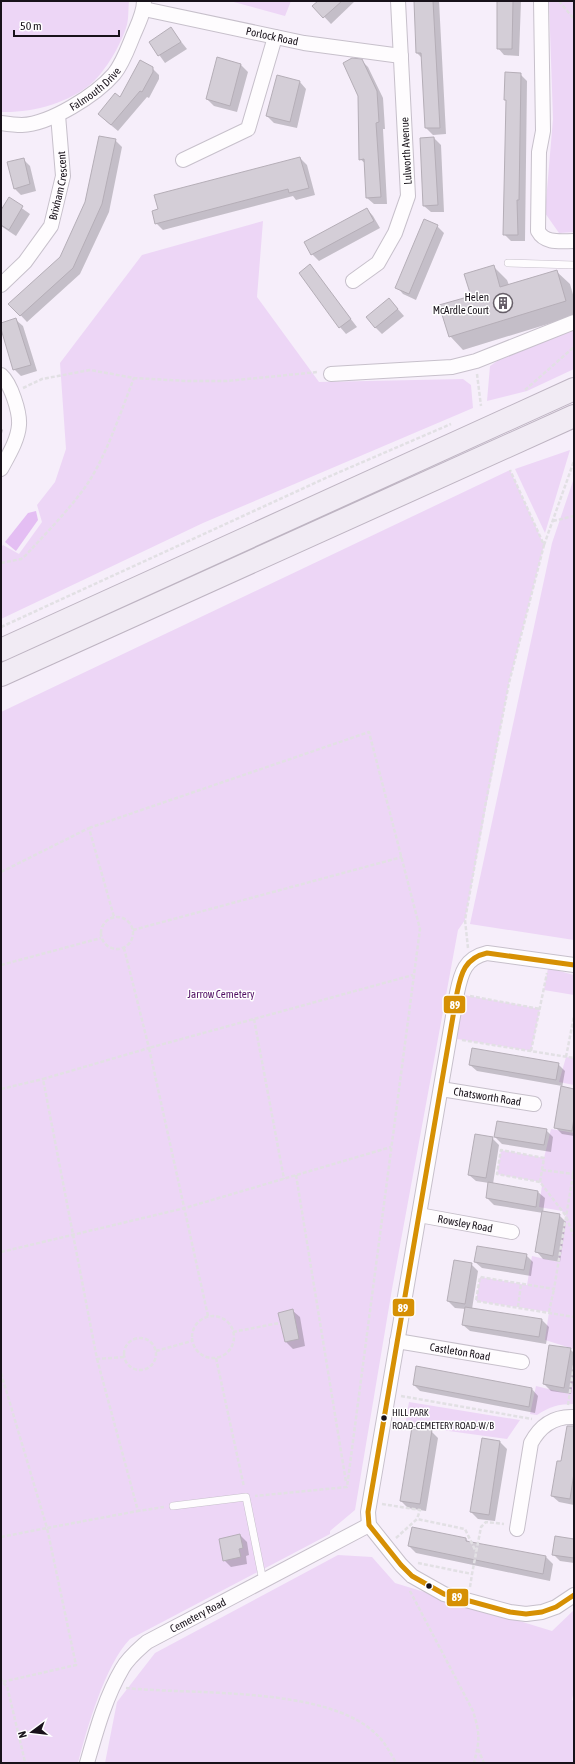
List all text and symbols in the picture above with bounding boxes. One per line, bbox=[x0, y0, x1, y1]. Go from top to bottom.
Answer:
scale bar bbox=[14, 12, 119, 38]
text: 50 m bbox=[20, 19, 42, 33]
street label: Porlock Road bbox=[245, 25, 299, 48]
street label: Falmouth Drive bbox=[67, 65, 123, 113]
street label: Lulworth Avenue bbox=[398, 117, 414, 185]
street label: Brixham Crescent bbox=[47, 151, 69, 221]
place label: Helen McArdle Court bbox=[433, 291, 489, 316]
building icon: Helen McArdle Court bbox=[492, 292, 514, 314]
park label: Jarrow Cemetery bbox=[188, 988, 255, 1000]
line badge: 89 bbox=[443, 995, 466, 1014]
text: 89 bbox=[450, 999, 460, 1011]
street label: Chatsworth Road bbox=[453, 1085, 522, 1108]
street label: Rowsley Road bbox=[437, 1213, 494, 1234]
line badge: 89 bbox=[392, 1298, 415, 1317]
text: 89 bbox=[398, 1302, 408, 1314]
street label: Castleton Road bbox=[429, 1341, 491, 1363]
place label: HILL PARK ROAD-CEMETERY ROAD-W/B bbox=[392, 1407, 494, 1431]
marker: HILL PARK ROAD-CEMETERY ROAD-W/B bbox=[379, 1413, 389, 1423]
unlabelled marker bbox=[424, 1581, 434, 1591]
line badge: 89 bbox=[446, 1588, 469, 1607]
text: 89 bbox=[452, 1591, 462, 1603]
street label: Cemetery Road bbox=[168, 1596, 228, 1635]
north arrow bbox=[12, 1712, 52, 1752]
text: N bbox=[16, 1730, 29, 1739]

